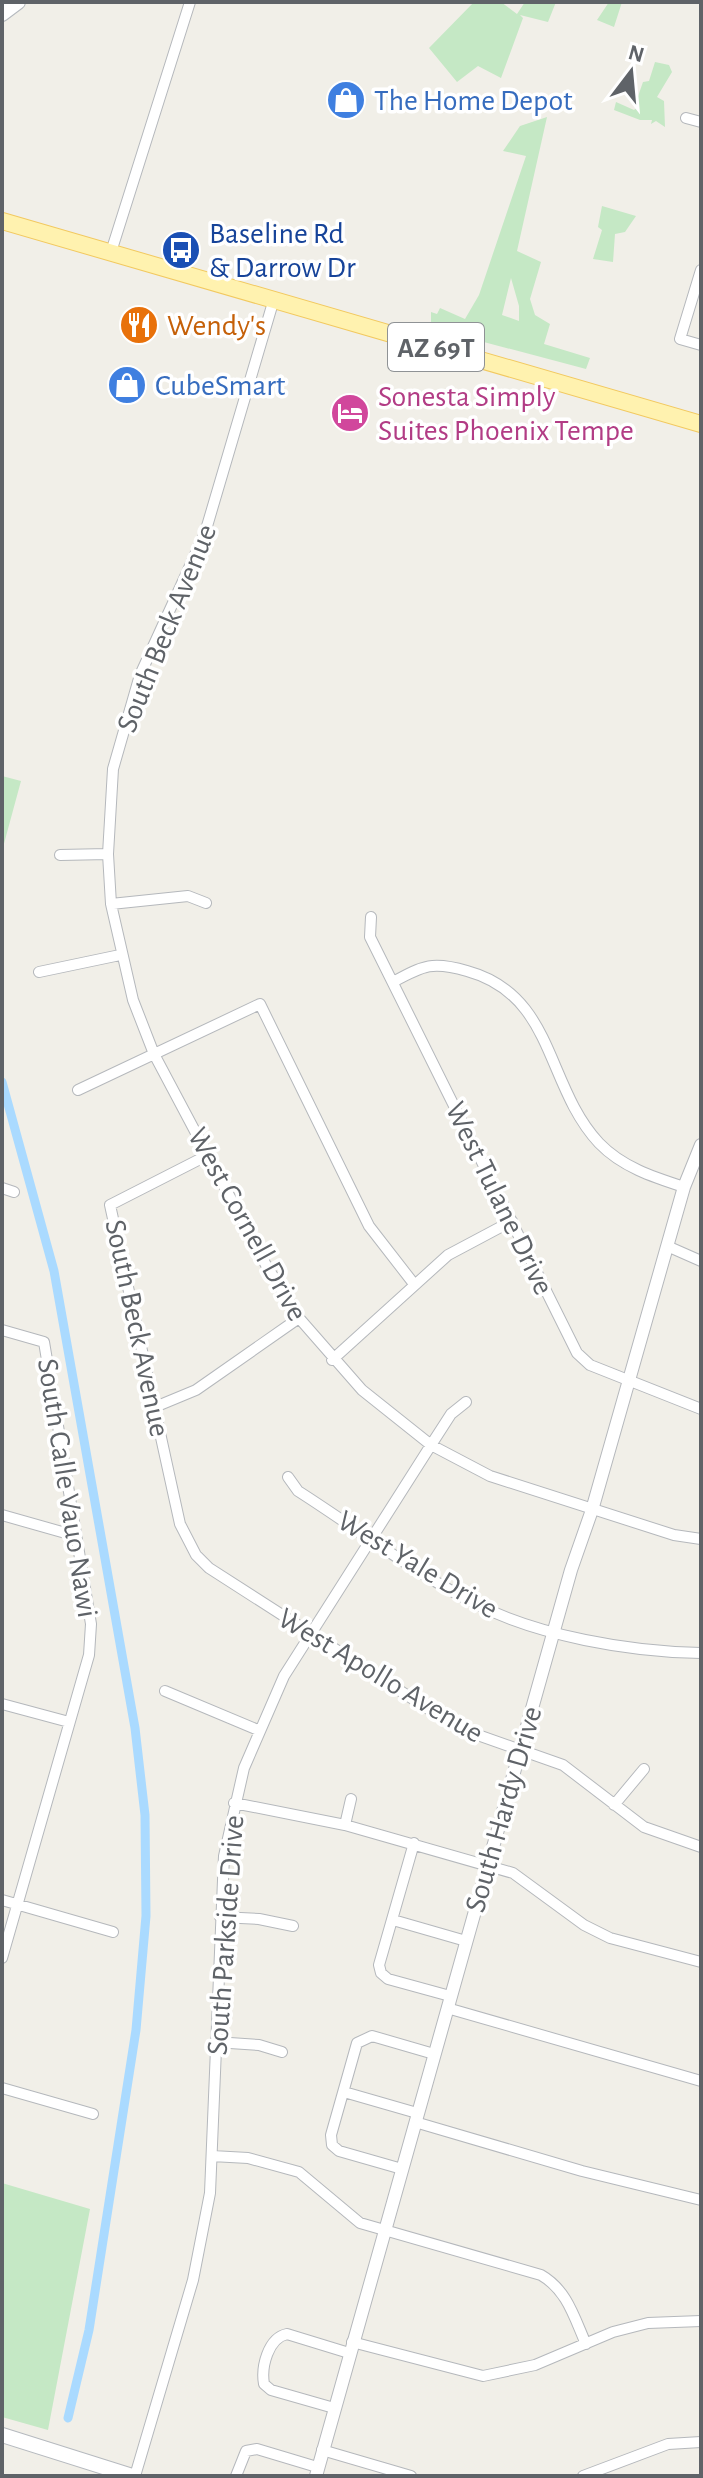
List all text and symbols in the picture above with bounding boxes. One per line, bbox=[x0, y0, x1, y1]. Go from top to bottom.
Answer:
north arrow bbox=[591, 32, 671, 112]
text: N bbox=[626, 41, 647, 66]
shop icon: The Home Depot bbox=[325, 79, 367, 121]
place label: The Home Depot bbox=[374, 86, 573, 116]
place label: Baseline Rd & Darrow Dr bbox=[209, 219, 356, 283]
bus stop icon: Baseline Rd & Darrow Dr bbox=[160, 229, 202, 271]
restaurant icon: Wendy's bbox=[118, 304, 160, 346]
place label: Wendy's bbox=[167, 311, 266, 341]
road number: AZ 69T bbox=[388, 323, 484, 371]
shop icon: CubeSmart bbox=[106, 364, 148, 406]
place label: CubeSmart bbox=[155, 371, 286, 401]
place label: Sonesta Simply Suites Phoenix Tempe bbox=[378, 382, 634, 446]
hotel icon: Sonesta Simply Suites Phoenix Tempe bbox=[329, 392, 371, 434]
street label: South Beck Avenue bbox=[112, 520, 222, 736]
street label: West Tulane Drive bbox=[440, 1097, 559, 1300]
street label: West Cornell Drive bbox=[182, 1123, 312, 1326]
street label: South Beck Avenue bbox=[99, 1217, 175, 1439]
street label: South Calle Vauo Nawi bbox=[32, 1357, 102, 1620]
street label: West Yale Drive bbox=[332, 1505, 503, 1624]
street label: West Apollo Avenue bbox=[273, 1603, 488, 1749]
street label: South Hardy Drive bbox=[460, 1703, 548, 1916]
street label: South Parkside Drive bbox=[203, 1814, 249, 2056]

